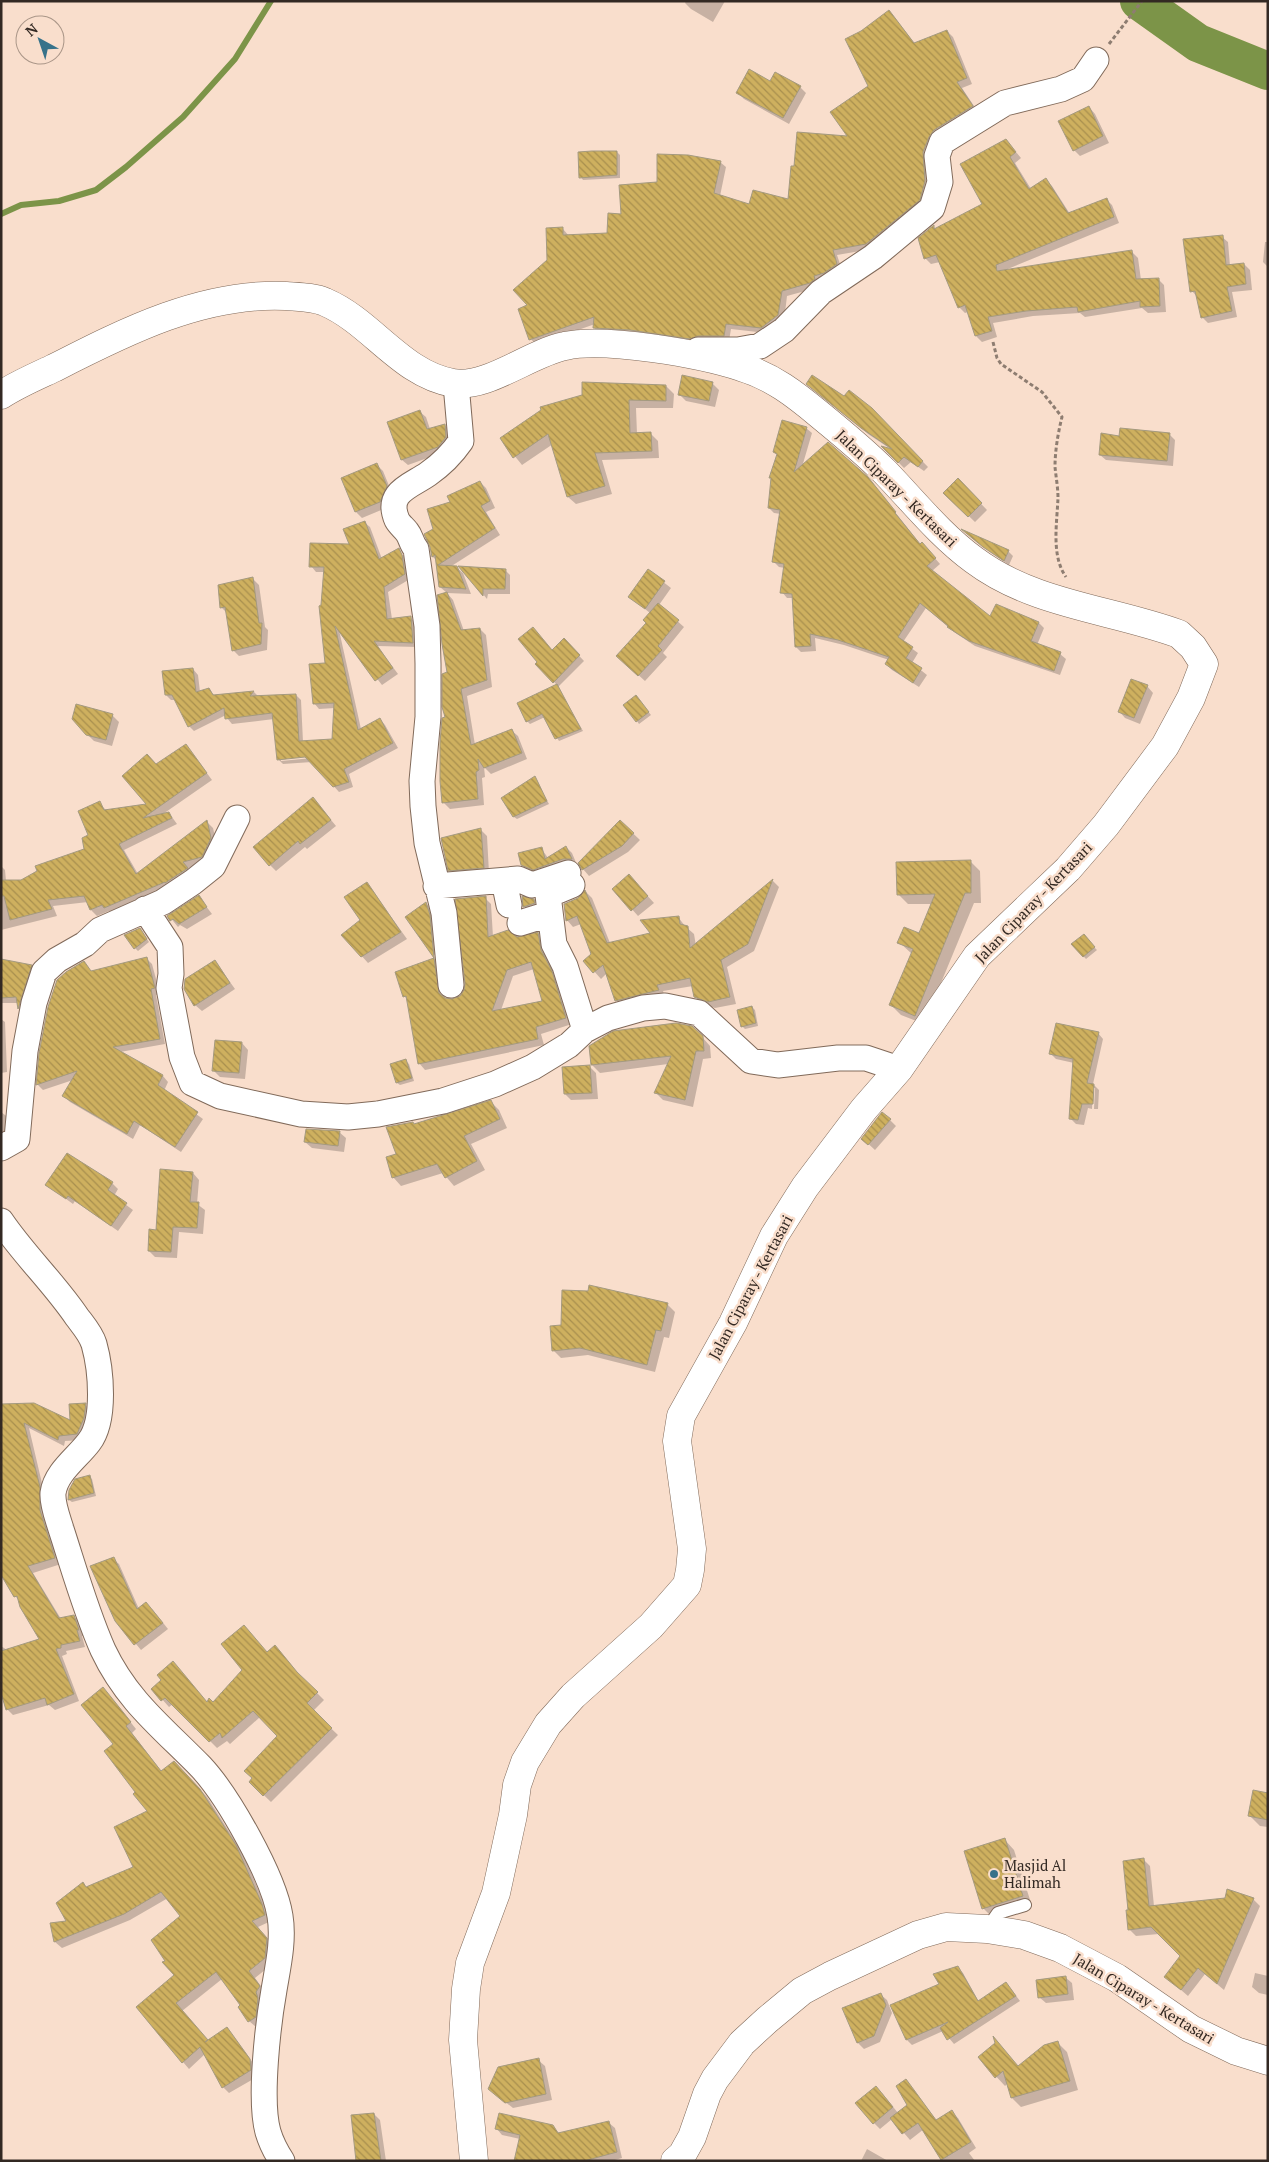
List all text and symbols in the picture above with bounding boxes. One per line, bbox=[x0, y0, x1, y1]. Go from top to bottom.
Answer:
north arrow bbox=[15, 15, 65, 65]
text: N bbox=[21, 19, 42, 40]
street label: Jalan Ciparay - Kertasari bbox=[832, 425, 962, 551]
street label: Jalan Ciparay - Kertasari bbox=[970, 837, 1096, 967]
street label: Jalan Ciparay - Kertasari bbox=[703, 1211, 797, 1363]
place label: Masjid Al Halimah bbox=[1004, 1855, 1066, 1892]
marker: Masjid Al Halimah bbox=[988, 1868, 1000, 1880]
street label: Jalan Ciparay - Kertasari bbox=[1070, 1948, 1218, 2048]

